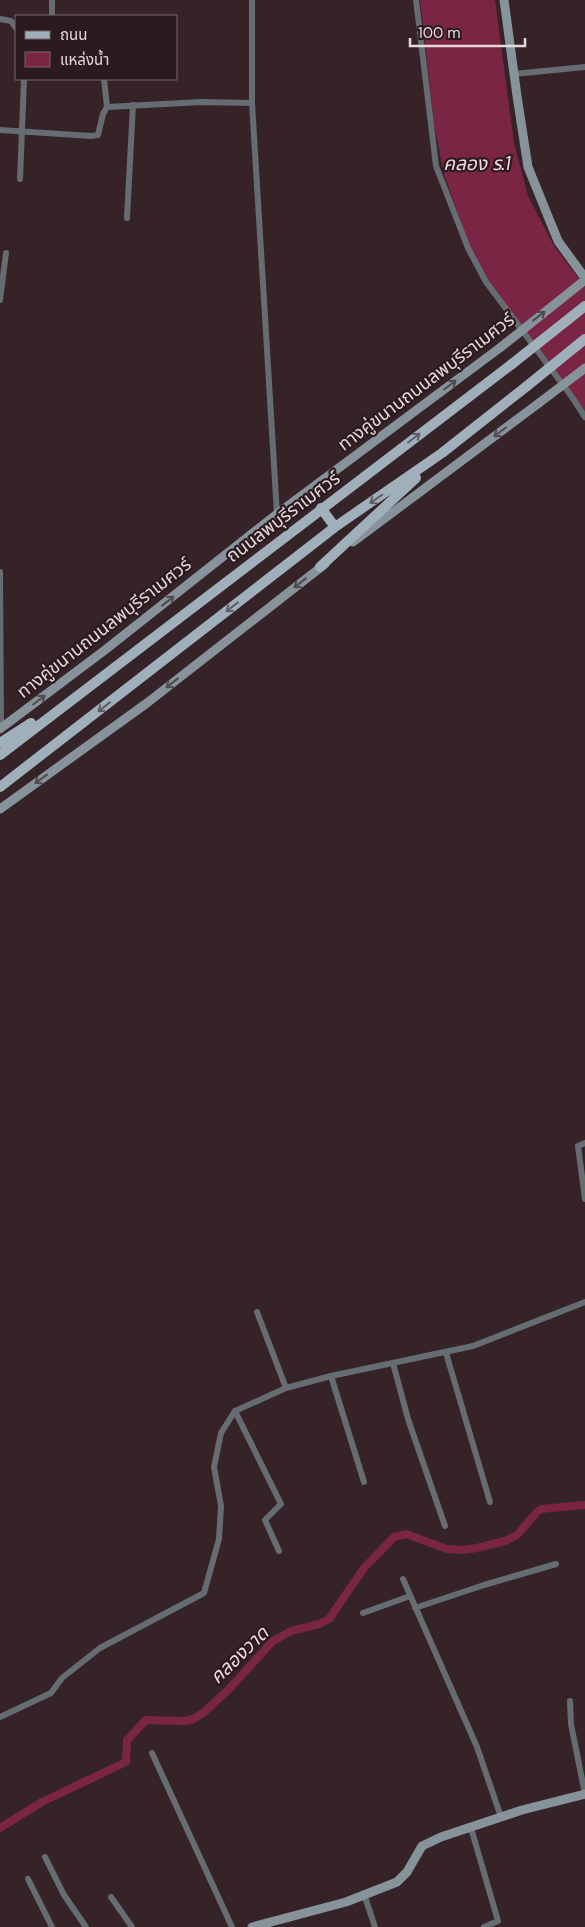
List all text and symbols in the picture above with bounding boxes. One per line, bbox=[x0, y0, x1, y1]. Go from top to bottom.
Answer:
legend bbox=[15, 15, 178, 80]
scale bar bbox=[410, 15, 525, 47]
text: 100 m bbox=[418, 23, 461, 43]
text: ถนน bbox=[60, 25, 87, 45]
text: แหล่งน้ำ bbox=[60, 49, 109, 70]
water label: คลอง ร.1 bbox=[443, 151, 512, 176]
street label: ทางคู่ขนานถนนลพบุรีราเมศวร์ bbox=[333, 307, 520, 456]
one-way arrow bbox=[532, 311, 545, 322]
one-way arrow bbox=[443, 380, 457, 390]
one-way arrow bbox=[493, 427, 507, 437]
one-way arrow bbox=[407, 433, 421, 443]
street label: ถนนลพบุรีราเมศวร์ bbox=[221, 466, 346, 568]
one-way arrow bbox=[369, 494, 383, 504]
street label: ทางคู่ขนานถนนลพบุรีราเมศวร์ bbox=[12, 552, 197, 704]
one-way arrow bbox=[294, 577, 307, 588]
one-way arrow bbox=[161, 595, 174, 606]
one-way arrow bbox=[225, 602, 239, 612]
one-way arrow bbox=[166, 678, 179, 689]
one-way arrow bbox=[32, 694, 45, 705]
one-way arrow bbox=[98, 701, 111, 712]
one-way arrow bbox=[34, 774, 48, 784]
water label: คลองวาด bbox=[204, 1620, 275, 1689]

